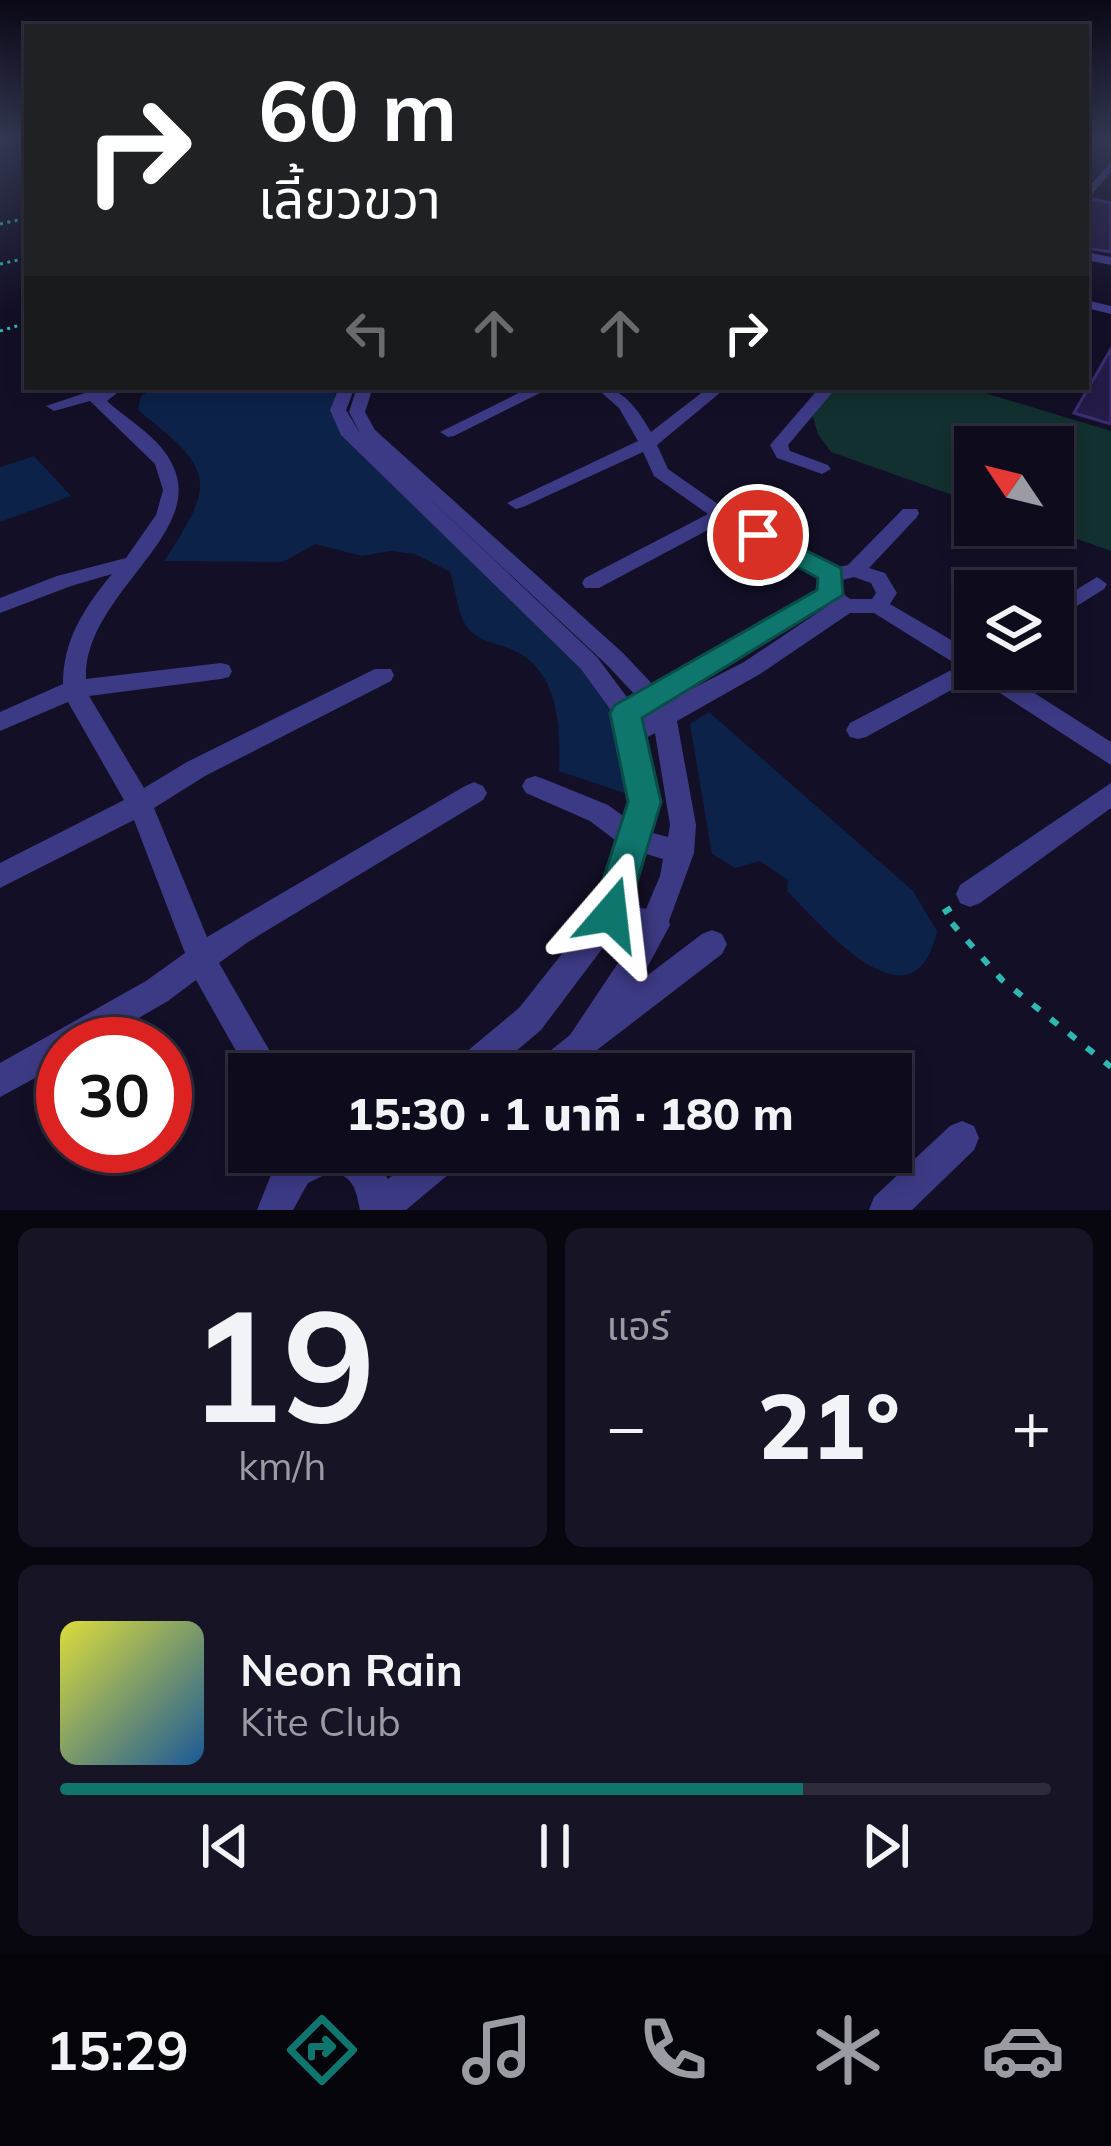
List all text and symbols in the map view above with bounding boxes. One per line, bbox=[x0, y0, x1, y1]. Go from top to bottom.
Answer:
text: 60 m bbox=[258, 57, 457, 162]
icon: right bbox=[60, 72, 216, 228]
text: เลี้ยวขวา bbox=[258, 164, 441, 232]
icon: left bbox=[335, 300, 401, 366]
icon: ahead bbox=[461, 300, 527, 366]
icon: ahead bbox=[587, 300, 653, 366]
icon: right bbox=[713, 300, 779, 366]
north arrow bbox=[954, 426, 1074, 546]
map controls bbox=[954, 426, 1074, 690]
pin bbox=[707, 484, 809, 586]
icon: arrive bbox=[725, 502, 791, 568]
button: layers bbox=[954, 570, 1074, 690]
position arrow bbox=[548, 851, 674, 977]
speed limit sign: 30 bbox=[36, 1017, 192, 1173]
text: 15:30 · 1 นาที · 180 m bbox=[346, 1085, 794, 1141]
text: 19 bbox=[189, 1265, 376, 1461]
text: แอร์ bbox=[607, 1301, 670, 1350]
text: 21° bbox=[757, 1369, 900, 1482]
text: − bbox=[607, 1384, 646, 1467]
text: + bbox=[1011, 1384, 1051, 1467]
text: km/h bbox=[238, 1441, 326, 1490]
text: Neon Rain bbox=[240, 1641, 463, 1697]
text: Kite Club bbox=[240, 1697, 401, 1746]
icon: previous bbox=[192, 1813, 258, 1879]
icon: pause bbox=[522, 1813, 588, 1879]
icon: next bbox=[853, 1813, 919, 1879]
icon: directions bbox=[280, 2008, 364, 2092]
icon: music bbox=[455, 2008, 539, 2092]
icon: phone bbox=[631, 2008, 715, 2092]
icon: climate bbox=[806, 2008, 890, 2092]
icon: car bbox=[981, 2008, 1065, 2092]
text: 15:29 bbox=[46, 2016, 189, 2084]

